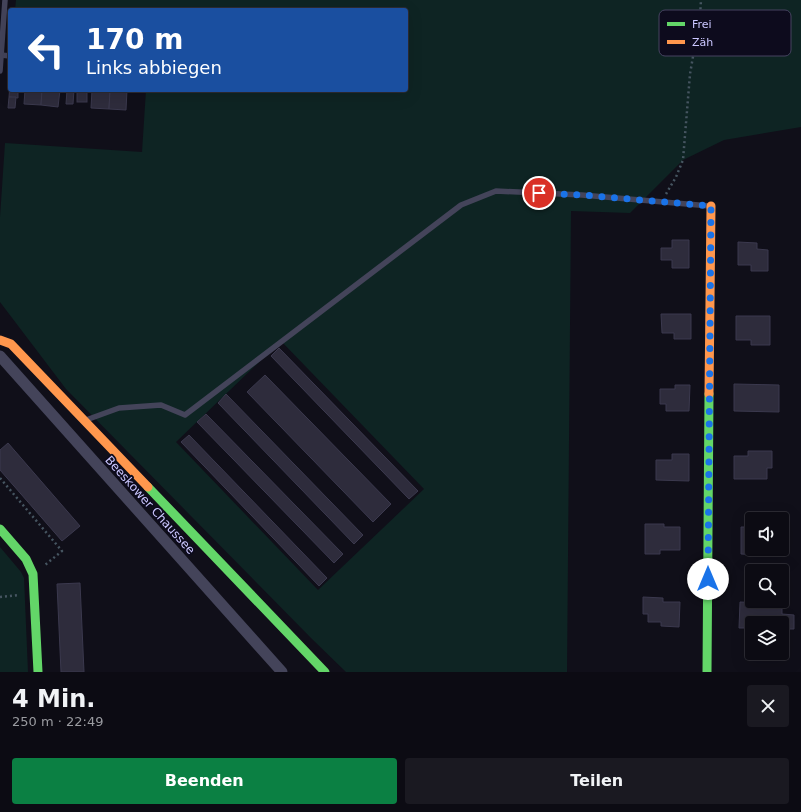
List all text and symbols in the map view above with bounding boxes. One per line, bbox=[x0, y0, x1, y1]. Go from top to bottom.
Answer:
legend bbox=[659, 10, 791, 56]
text: Frei bbox=[692, 18, 712, 31]
text: 170 m bbox=[86, 23, 183, 56]
icon: left bbox=[20, 24, 72, 76]
text: Zäh bbox=[692, 36, 713, 49]
text: Links abbiegen bbox=[86, 57, 222, 78]
pin bbox=[522, 176, 556, 210]
icon: arrive bbox=[528, 182, 550, 204]
street label: Beeskower Chaussee bbox=[102, 453, 198, 557]
map controls bbox=[745, 512, 789, 660]
button: sound bbox=[745, 512, 789, 556]
position arrow bbox=[687, 558, 729, 600]
button: search bbox=[745, 564, 789, 608]
button: layers bbox=[745, 616, 789, 660]
text: 4 Min. bbox=[12, 685, 95, 713]
button: close bbox=[747, 685, 789, 727]
text: 250 m · 22:49 bbox=[12, 714, 103, 729]
button: Beenden bbox=[12, 758, 397, 804]
button: Teilen bbox=[405, 758, 789, 804]

